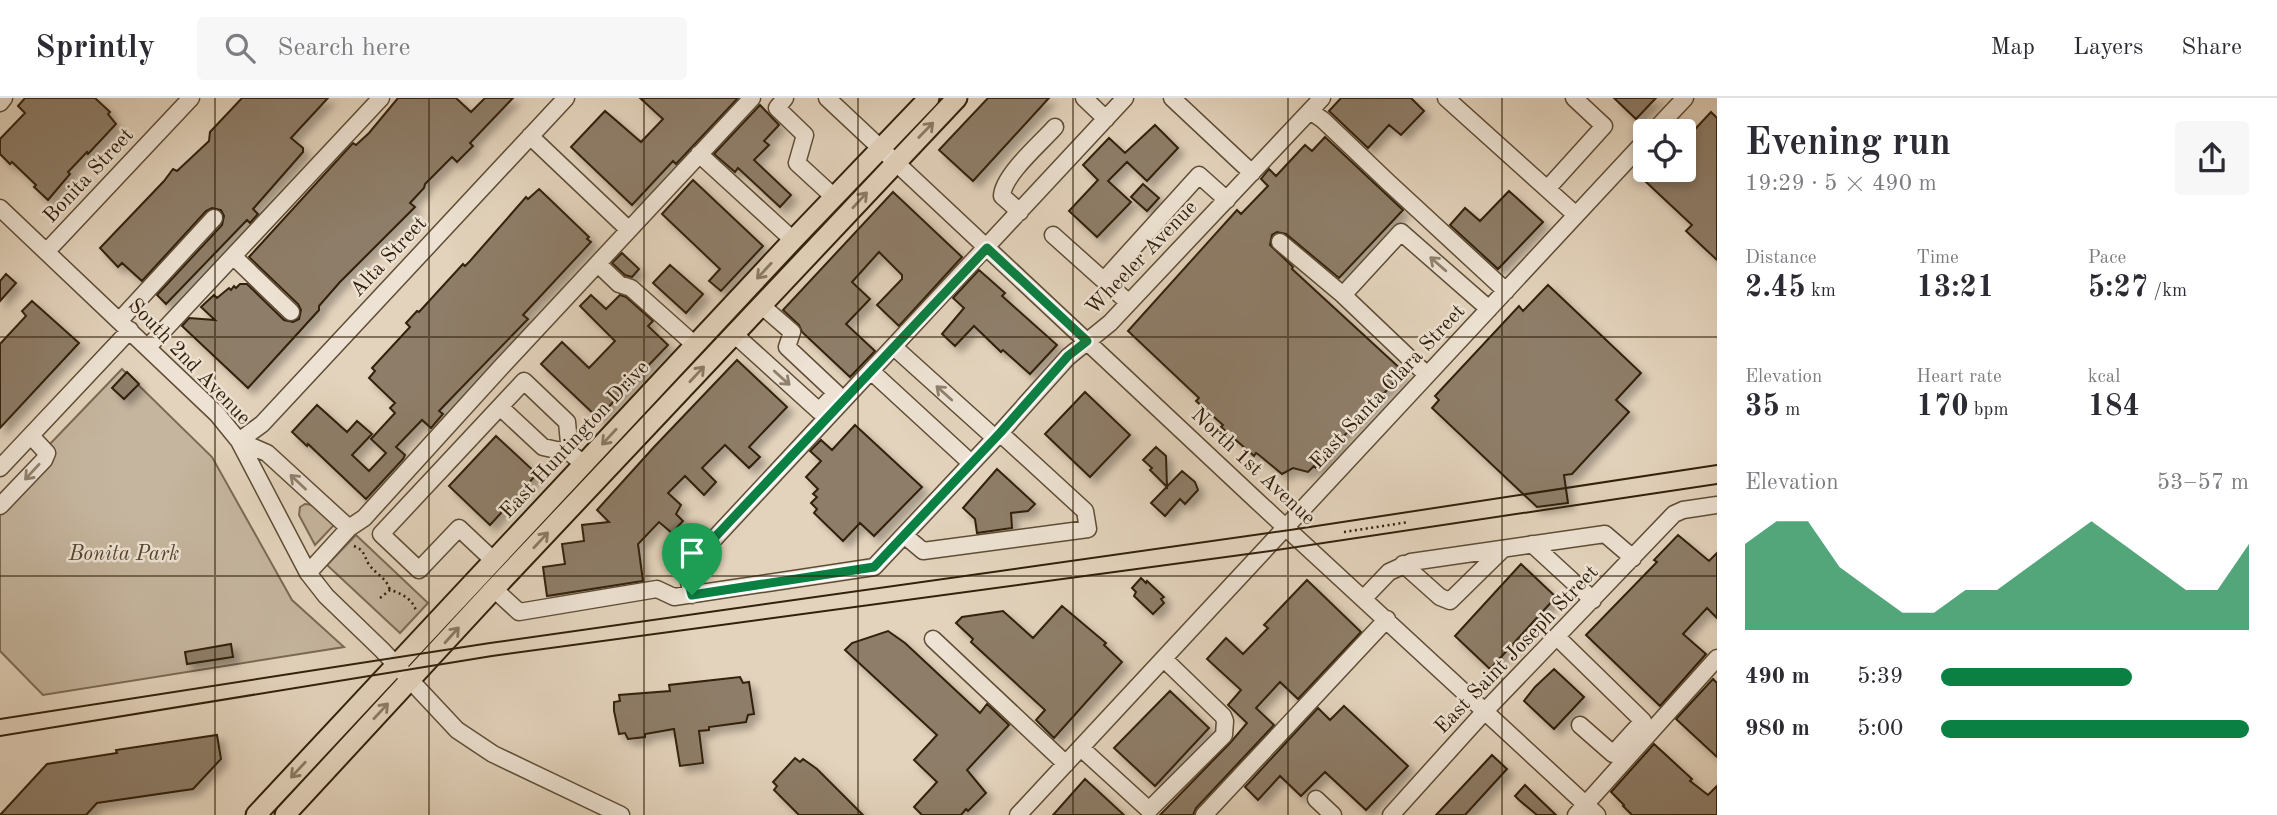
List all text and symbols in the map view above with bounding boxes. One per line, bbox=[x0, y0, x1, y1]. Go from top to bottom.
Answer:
search box bbox=[197, 17, 687, 80]
icon: search bbox=[221, 29, 259, 67]
text: Sprintly bbox=[35, 32, 155, 65]
text: Search here bbox=[277, 35, 410, 61]
text: Map bbox=[1991, 36, 2035, 60]
text: Layers bbox=[2073, 36, 2143, 60]
text: Share bbox=[2181, 36, 2242, 60]
map controls bbox=[1633, 119, 1696, 182]
button: locate bbox=[1633, 119, 1696, 182]
button: share bbox=[2175, 121, 2249, 195]
one-way arrow bbox=[918, 122, 935, 139]
street label: Bonita Street bbox=[40, 125, 138, 227]
text: Evening run bbox=[1745, 125, 1951, 163]
text: 19:29 · 5 × 490 m bbox=[1745, 172, 1937, 195]
one-way arrow bbox=[851, 192, 868, 209]
street label: Wheeler Avenue bbox=[1082, 197, 1202, 319]
street label: Alta Street bbox=[347, 213, 431, 301]
text: Distance bbox=[1745, 249, 1817, 268]
text: Time bbox=[1916, 249, 1959, 268]
text: Pace bbox=[2088, 249, 2126, 268]
one-way arrow bbox=[1429, 256, 1447, 272]
one-way arrow bbox=[756, 262, 773, 279]
text: 2.45 bbox=[1745, 273, 1806, 303]
text: 13:21 bbox=[1916, 273, 1994, 303]
text: 5:27 bbox=[2088, 273, 2148, 303]
text: km bbox=[1806, 282, 1836, 301]
text: /km bbox=[2148, 282, 2187, 301]
street label: South 2nd Avenue bbox=[124, 295, 254, 429]
street label: East Santa Clara Street bbox=[1307, 301, 1469, 473]
street label: East Huntington Drive bbox=[497, 357, 653, 523]
one-way arrow bbox=[689, 365, 705, 383]
text: Elevation bbox=[1745, 368, 1822, 387]
text: Heart rate bbox=[1916, 368, 2002, 387]
text: kcal bbox=[2088, 368, 2120, 387]
one-way arrow bbox=[773, 370, 791, 386]
one-way arrow bbox=[936, 384, 953, 401]
text: 35 bbox=[1745, 392, 1780, 422]
text: 170 bbox=[1916, 392, 1969, 422]
text: 184 bbox=[2088, 392, 2140, 422]
text: m bbox=[1780, 401, 1800, 420]
text: bpm bbox=[1969, 401, 2009, 420]
street label: North 1st Avenue bbox=[1187, 404, 1319, 530]
one-way arrow bbox=[601, 428, 618, 445]
one-way arrow bbox=[24, 463, 41, 480]
text: Elevation bbox=[1745, 471, 1839, 494]
text: 53–57 m bbox=[2157, 471, 2249, 494]
one-way arrow bbox=[290, 473, 307, 490]
pin bbox=[662, 523, 722, 595]
one-way arrow bbox=[532, 532, 549, 549]
icon: arrive bbox=[673, 534, 711, 572]
park label: Bonita Park bbox=[68, 544, 179, 565]
street label: East Saint Joseph Street bbox=[1431, 562, 1603, 738]
one-way arrow bbox=[444, 626, 460, 644]
text: 490 m bbox=[1745, 665, 1810, 688]
text: 5:39 bbox=[1857, 665, 1903, 688]
one-way arrow bbox=[373, 703, 390, 720]
text: 980 m bbox=[1745, 717, 1810, 740]
text: 5:00 bbox=[1857, 717, 1903, 740]
one-way arrow bbox=[289, 761, 306, 778]

